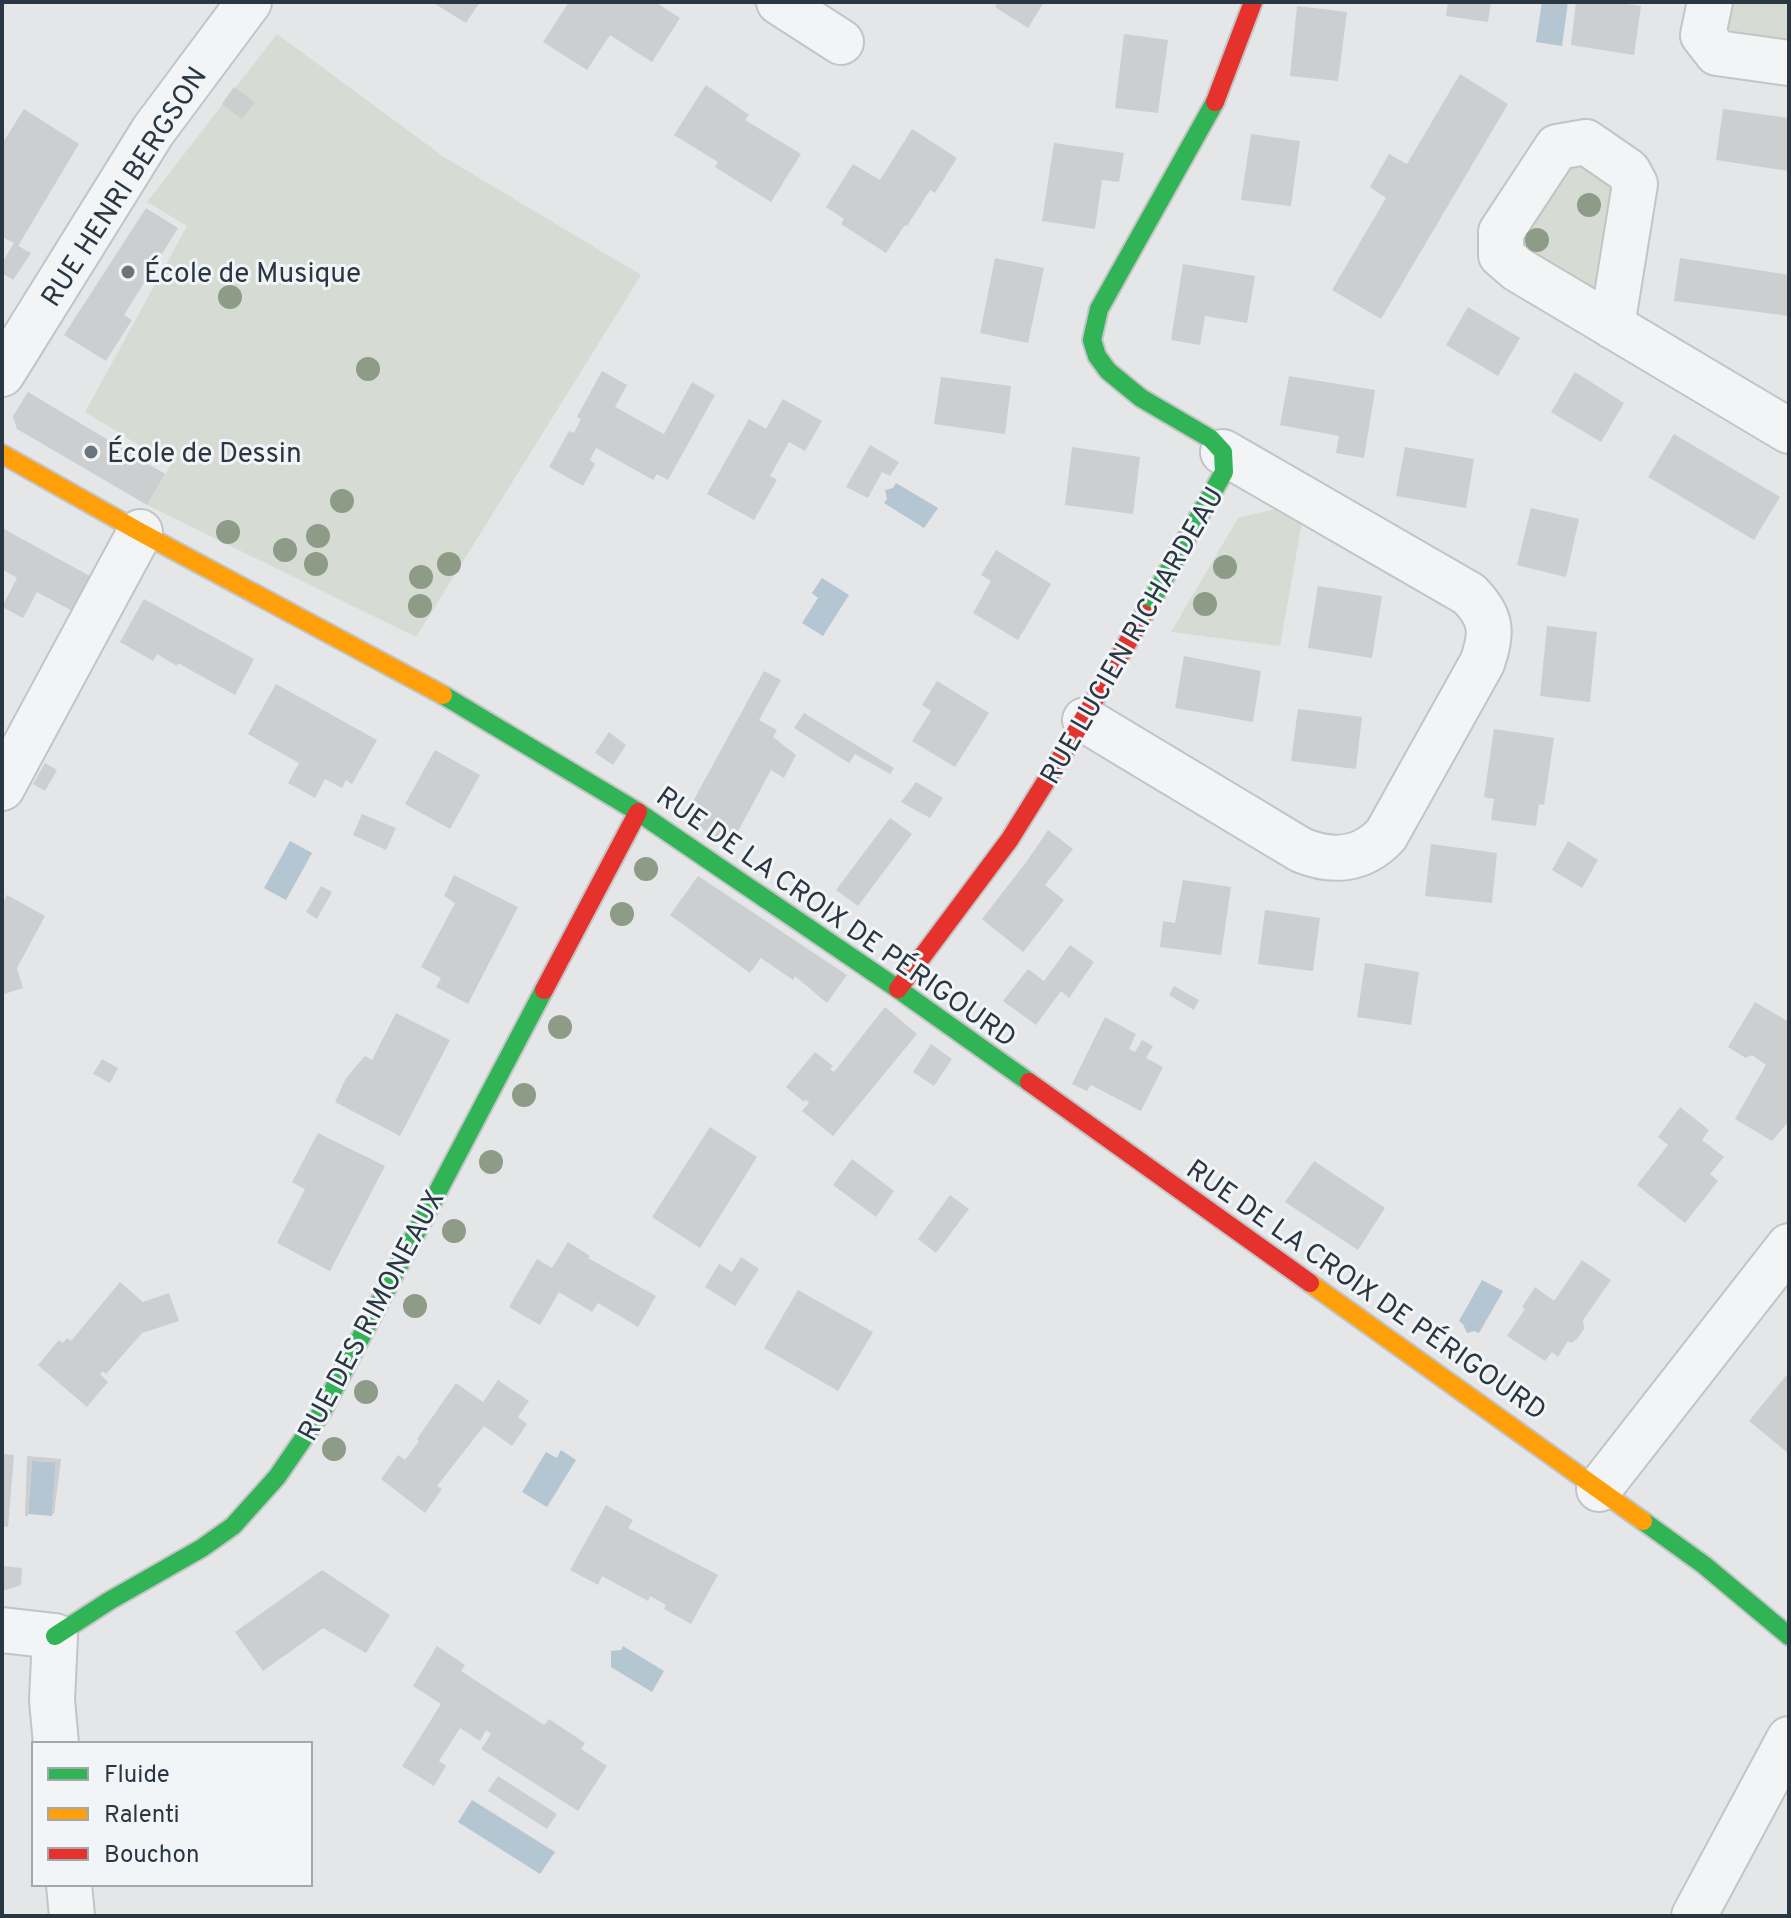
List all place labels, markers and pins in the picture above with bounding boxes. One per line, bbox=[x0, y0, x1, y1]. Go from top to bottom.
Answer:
place label: École de Musique bbox=[144, 255, 361, 293]
marker: École de Musique bbox=[119, 263, 137, 281]
place label: École de Dessin bbox=[107, 435, 302, 473]
marker: École de Dessin bbox=[82, 443, 100, 461]

